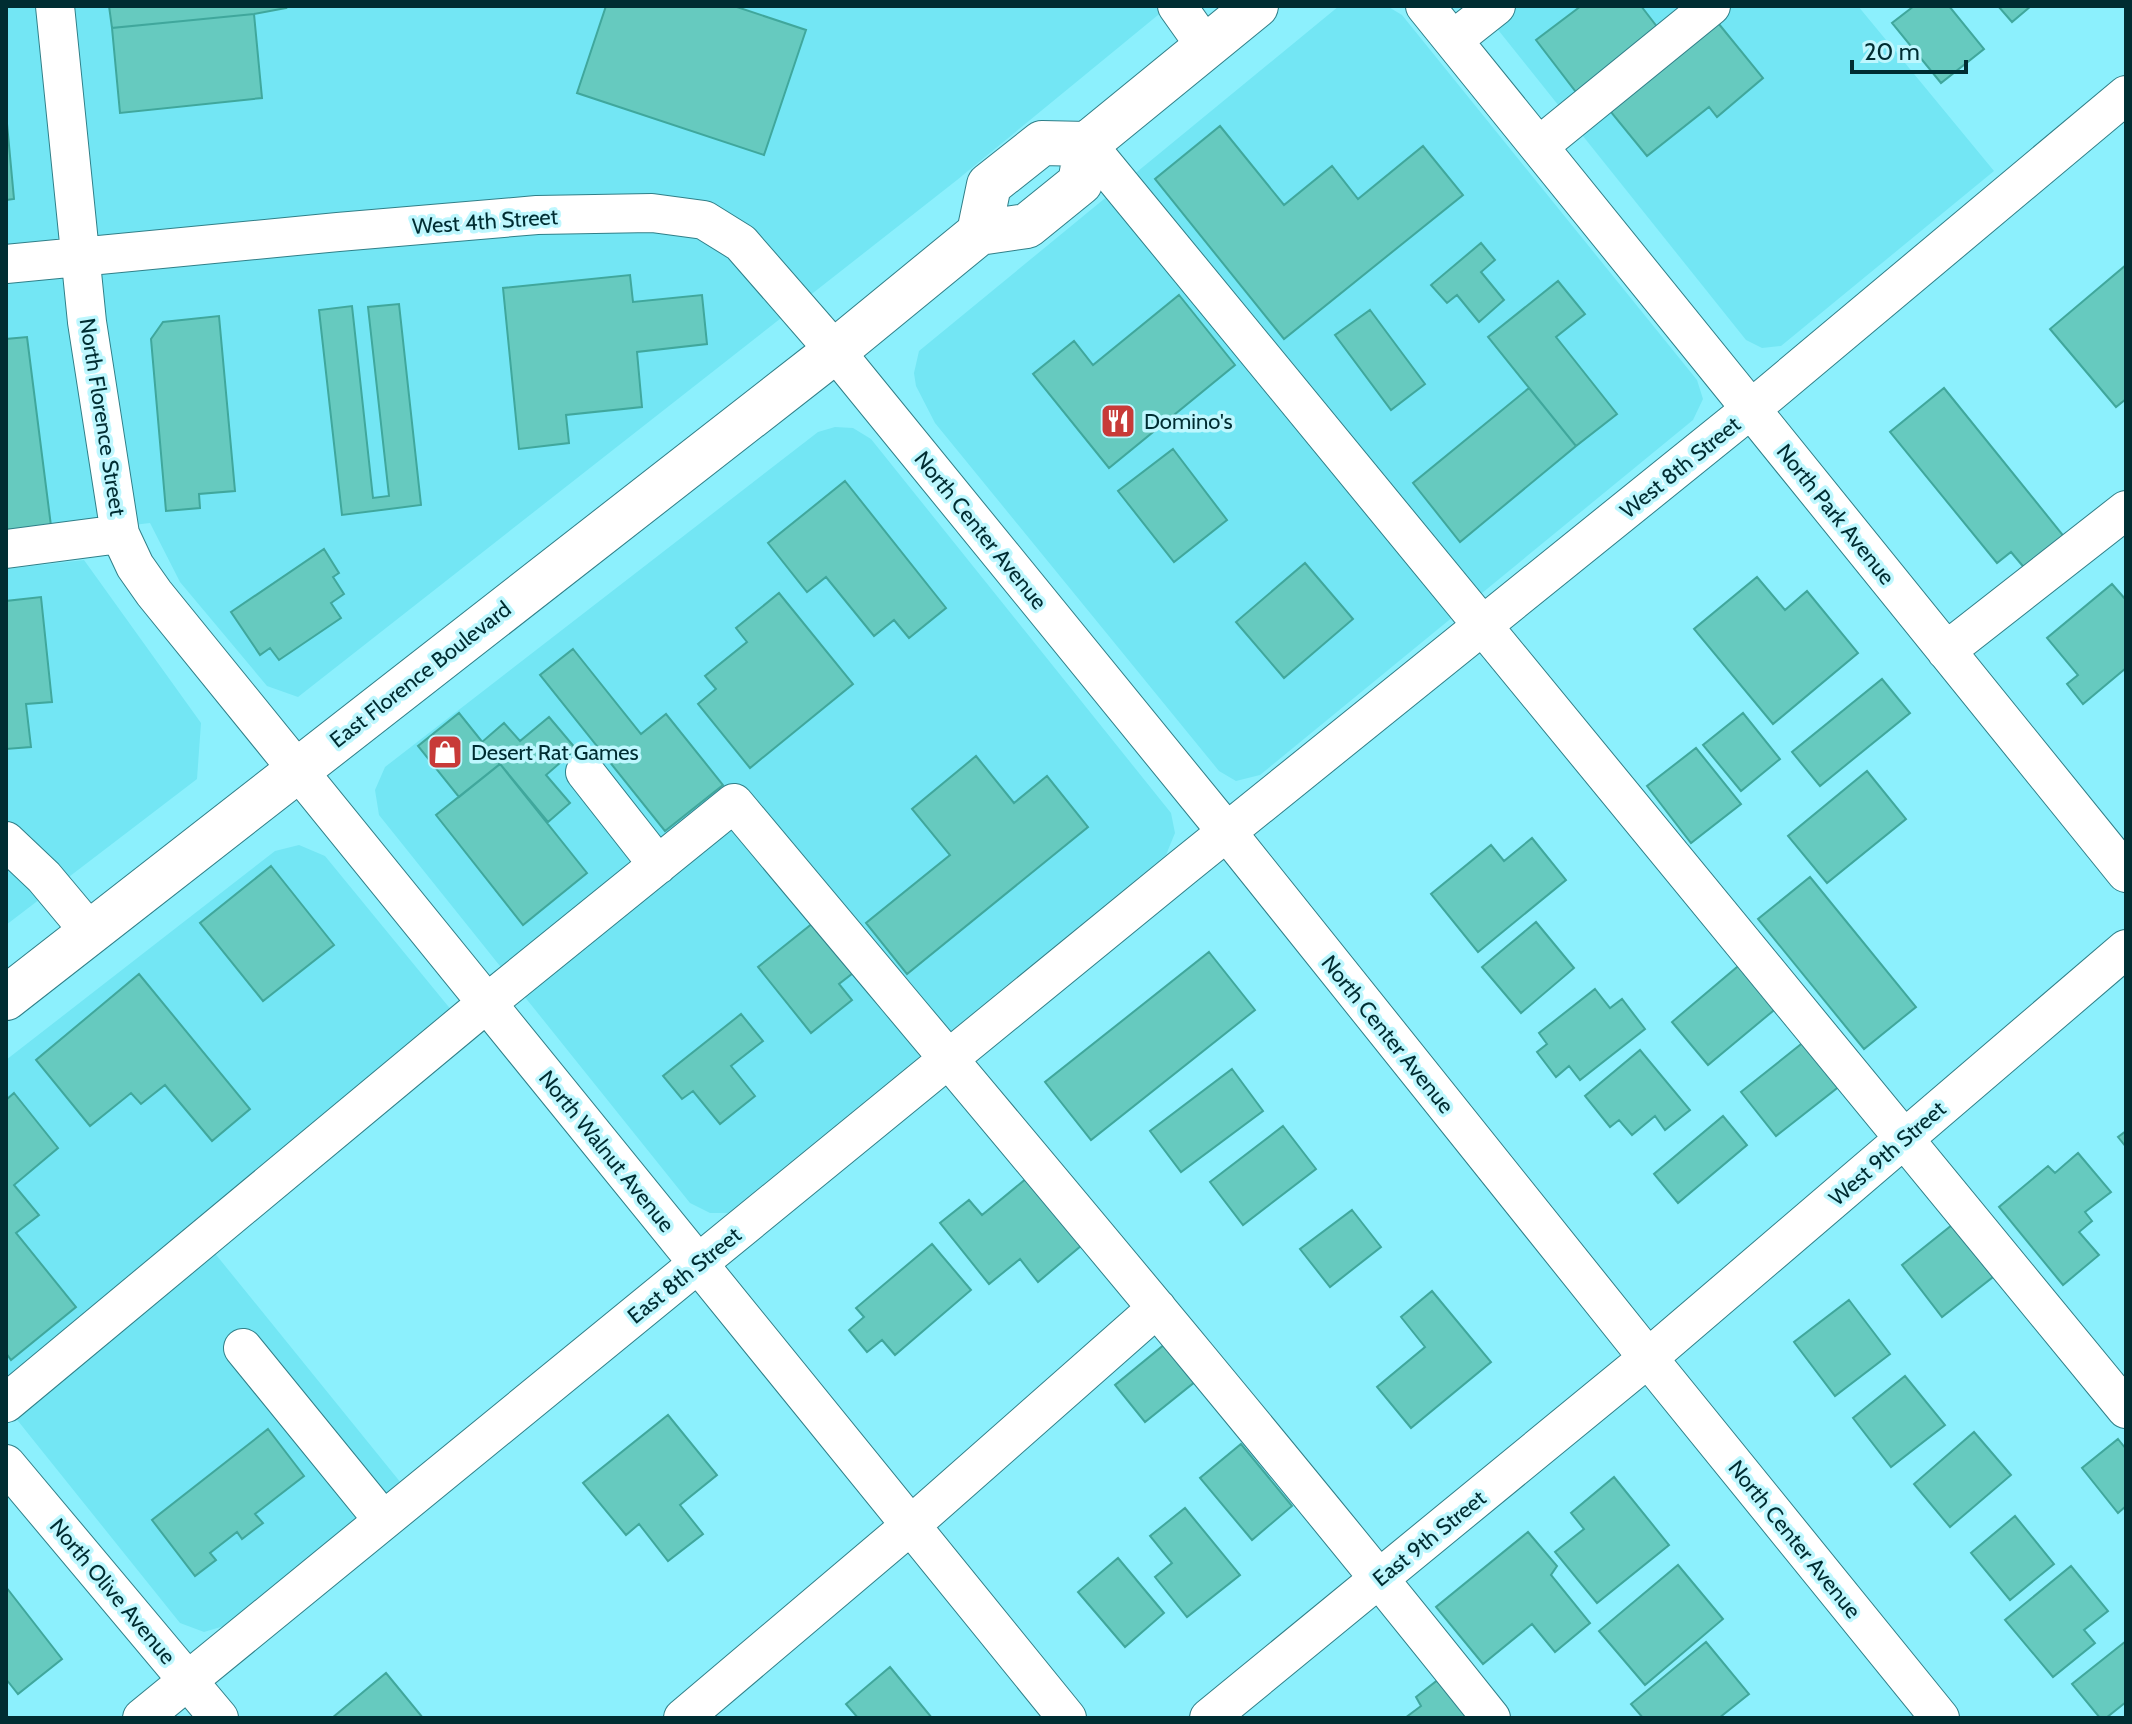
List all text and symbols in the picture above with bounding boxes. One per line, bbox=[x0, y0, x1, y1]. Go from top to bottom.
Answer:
scale bar bbox=[1852, 24, 1966, 74]
text: 20 m bbox=[1864, 37, 1920, 66]
street label: West 4th Street bbox=[411, 203, 559, 240]
street label: North Florence Street bbox=[74, 316, 132, 519]
restaurant icon: Domino's bbox=[1099, 402, 1137, 440]
place label: Domino's bbox=[1144, 408, 1233, 435]
street label: West 8th Street bbox=[1615, 410, 1746, 524]
street label: North Park Avenue bbox=[1771, 439, 1900, 590]
street label: North Center Avenue bbox=[909, 446, 1053, 615]
street label: East Florence Boulevard bbox=[324, 595, 516, 753]
shop icon: Desert Rat Games bbox=[426, 733, 464, 771]
place label: Desert Rat Games bbox=[471, 739, 639, 766]
street label: North Center Avenue bbox=[1316, 950, 1460, 1119]
street label: North Walnut Avenue bbox=[533, 1065, 680, 1238]
street label: West 9th Street bbox=[1823, 1095, 1952, 1211]
street label: East 8th Street bbox=[622, 1221, 747, 1329]
street label: North Center Avenue bbox=[1723, 1455, 1867, 1624]
street label: East 9th Street bbox=[1367, 1484, 1492, 1592]
street label: North Olive Avenue bbox=[44, 1513, 181, 1670]

